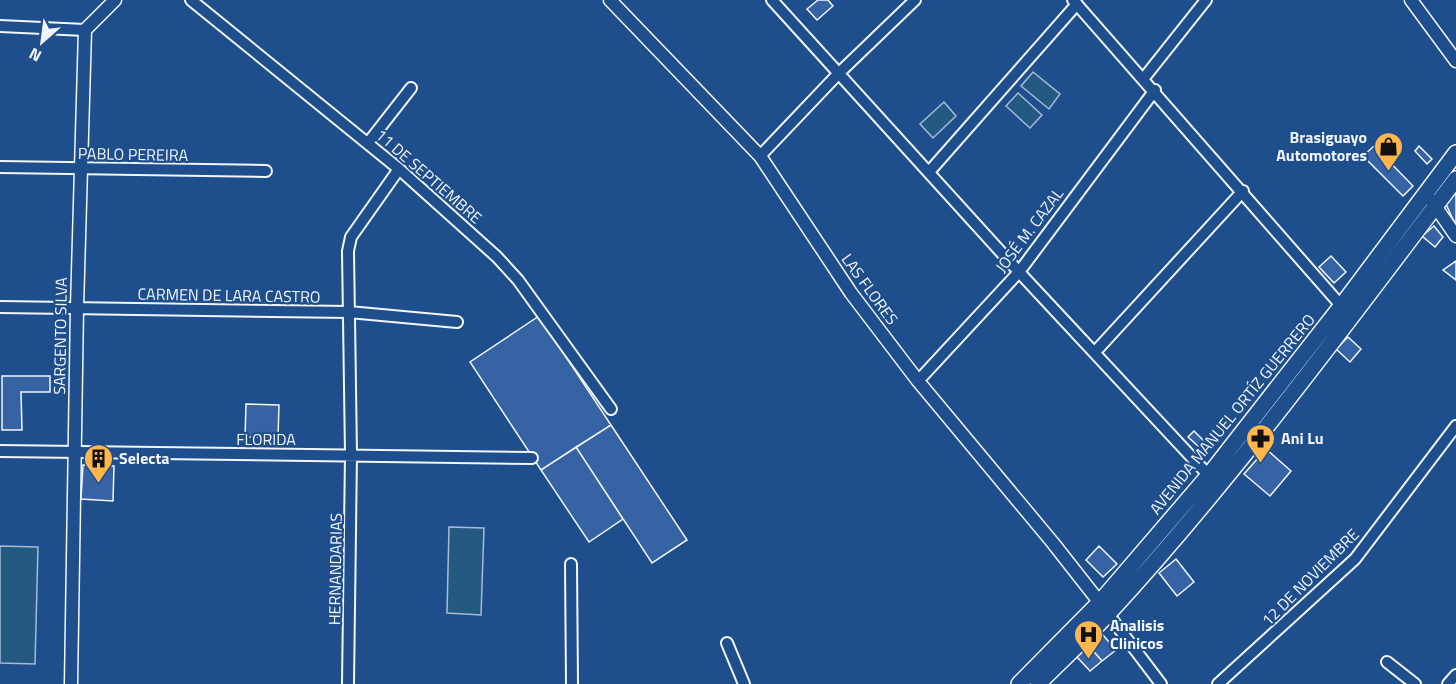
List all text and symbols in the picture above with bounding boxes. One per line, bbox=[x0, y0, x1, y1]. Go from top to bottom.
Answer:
north arrow bbox=[12, 12, 72, 72]
text: N bbox=[24, 42, 45, 68]
street label: 11 DE SEPTIEMBRE bbox=[370, 123, 488, 229]
place label: Brasiguayo Automotores bbox=[1276, 125, 1367, 167]
shop icon: Brasiguayo Automotores bbox=[1372, 130, 1404, 172]
street label: PABLO PEREIRA bbox=[78, 141, 189, 167]
street label: JOSÉ M. CAZAL bbox=[989, 182, 1069, 277]
street label: LAS FLORES bbox=[836, 248, 904, 330]
street label: SARGENTO SILVA bbox=[47, 277, 73, 395]
street label: CARMEN DE LARA CASTRO bbox=[137, 281, 321, 309]
street label: AVENIDA MANUEL ORTÍZ GUERRERO bbox=[1143, 309, 1321, 519]
pharmacy icon: Ani Lu bbox=[1244, 422, 1276, 464]
place label: Ani Lu bbox=[1281, 426, 1324, 450]
street label: FLORIDA bbox=[236, 427, 296, 451]
building icon: Selecta bbox=[82, 442, 114, 484]
place label: Selecta bbox=[119, 446, 169, 470]
street label: HERNANDARIAS bbox=[322, 513, 348, 625]
street label: 12 DE NOVIEMBRE bbox=[1256, 523, 1364, 631]
place label: Analisis Clinicos bbox=[1110, 613, 1164, 655]
hospital icon: Analisis Clinicos bbox=[1073, 618, 1105, 660]

